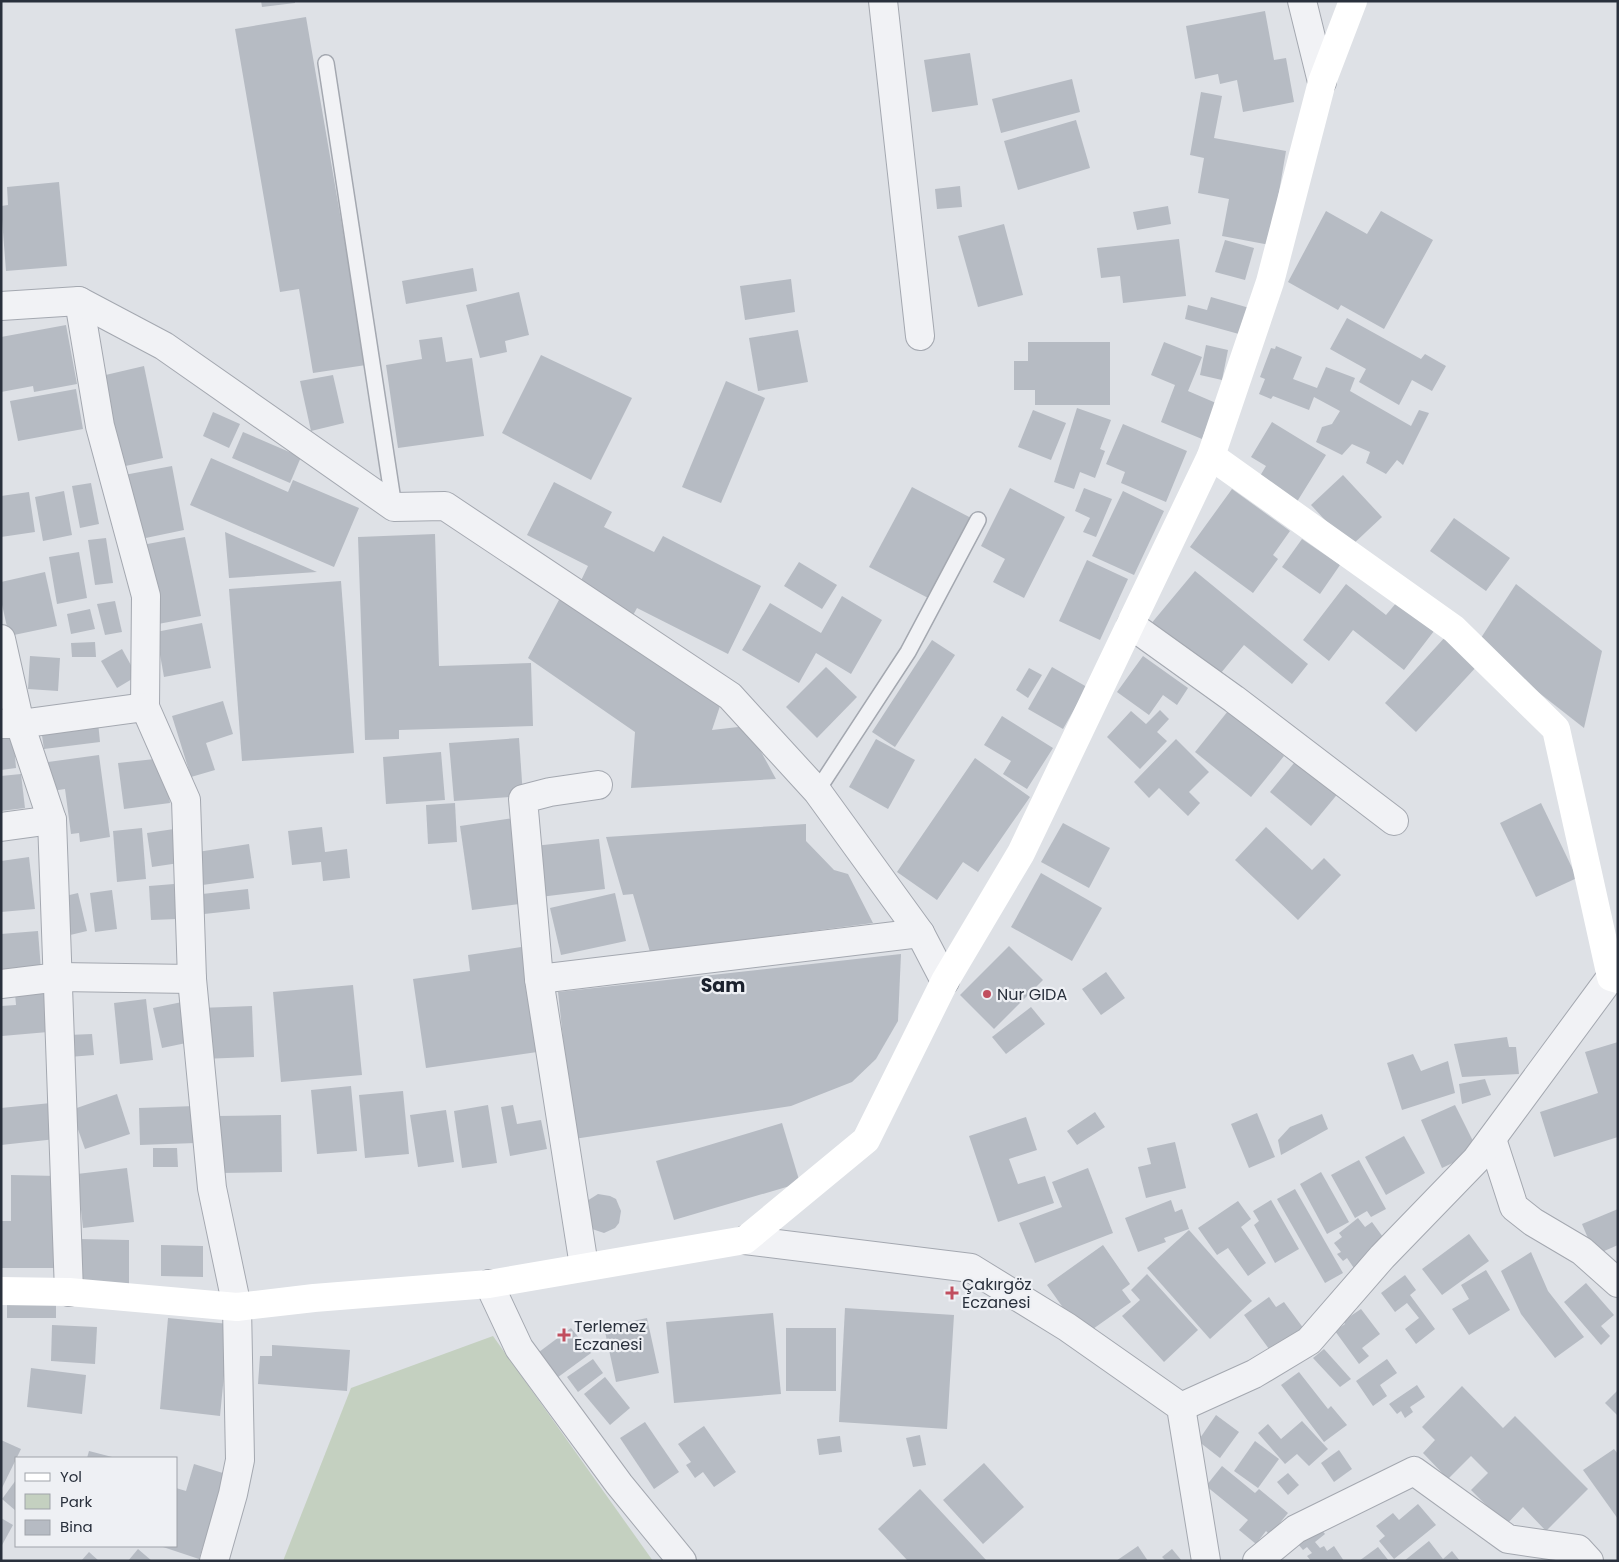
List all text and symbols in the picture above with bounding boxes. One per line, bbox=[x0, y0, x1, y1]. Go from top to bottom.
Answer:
district label: Sam bbox=[701, 972, 745, 999]
place label: Nur GIDA bbox=[997, 983, 1067, 1006]
marker: Nur GIDA bbox=[981, 988, 993, 1000]
place label: Çakırgöz Eczanesi bbox=[962, 1273, 1032, 1314]
marker: Çakırgöz Eczanesi bbox=[946, 1287, 958, 1299]
place label: Terlemez Eczanesi bbox=[574, 1315, 646, 1356]
marker: Terlemez Eczanesi bbox=[558, 1329, 570, 1341]
legend bbox=[15, 1457, 178, 1547]
text: Yol bbox=[60, 1466, 82, 1487]
text: Park bbox=[60, 1491, 92, 1512]
text: Bina bbox=[60, 1516, 93, 1537]

